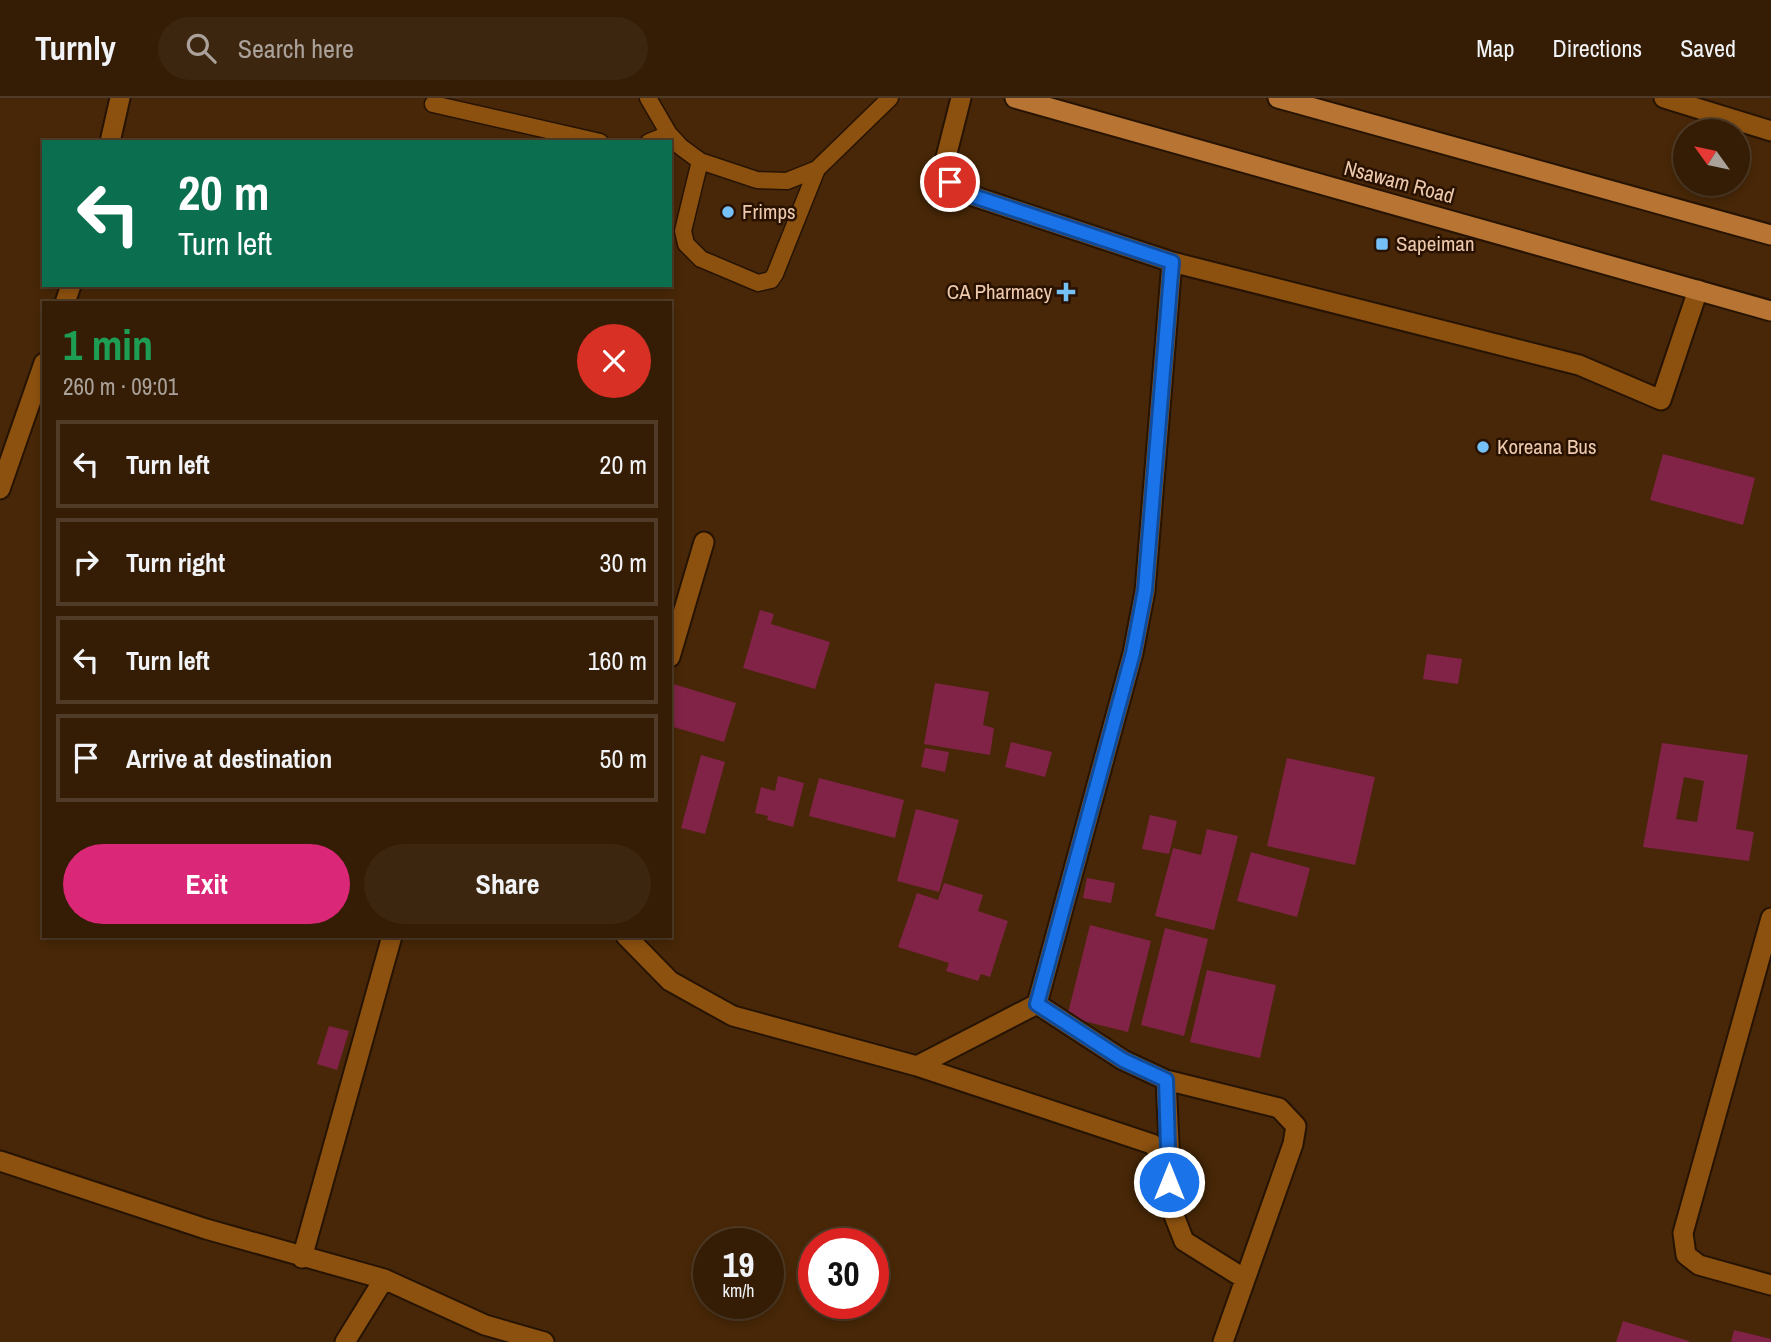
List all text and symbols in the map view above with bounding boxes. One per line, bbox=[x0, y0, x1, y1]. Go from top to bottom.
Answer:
search box bbox=[158, 17, 648, 80]
text: Turnly bbox=[35, 26, 116, 70]
icon: search bbox=[182, 29, 220, 67]
text: Search here bbox=[238, 31, 354, 66]
text: Map bbox=[1476, 32, 1514, 64]
text: Directions bbox=[1552, 32, 1642, 64]
text: Saved bbox=[1680, 32, 1736, 64]
north arrow bbox=[1673, 119, 1750, 196]
map controls bbox=[1673, 119, 1750, 196]
pin bbox=[920, 152, 980, 212]
street label: Nsawam Road bbox=[1341, 153, 1457, 210]
text: 20 m bbox=[178, 159, 270, 225]
icon: arrive bbox=[931, 163, 969, 201]
icon: left bbox=[63, 168, 154, 259]
place label: Frimps bbox=[742, 197, 796, 226]
marker: Frimps bbox=[720, 204, 736, 220]
text: Turn left bbox=[178, 222, 272, 265]
place label: Sapeiman bbox=[1396, 229, 1475, 258]
marker: Sapeiman bbox=[1374, 236, 1390, 252]
place label: CA Pharmacy bbox=[947, 277, 1052, 306]
marker: CA Pharmacy bbox=[1058, 284, 1074, 300]
text: 1 min bbox=[63, 317, 153, 373]
button: close bbox=[577, 324, 651, 398]
text: 260 m · 09:01 bbox=[63, 371, 178, 402]
place label: Koreana Bus bbox=[1497, 432, 1597, 461]
marker: Koreana Bus bbox=[1475, 439, 1491, 455]
icon: left bbox=[67, 445, 105, 483]
text: Turn left bbox=[126, 447, 210, 482]
text: 20 m bbox=[600, 447, 647, 482]
icon: right bbox=[67, 543, 105, 581]
text: Turn right bbox=[126, 545, 225, 580]
text: 30 m bbox=[600, 545, 647, 580]
icon: left bbox=[67, 641, 105, 679]
text: Turn left bbox=[126, 643, 210, 678]
text: 160 m bbox=[588, 643, 647, 678]
icon: arrive bbox=[67, 739, 105, 777]
text: Arrive at destination bbox=[126, 741, 332, 776]
text: 50 m bbox=[600, 741, 647, 776]
button: Exit bbox=[63, 844, 350, 924]
button: Share bbox=[364, 844, 651, 924]
position arrow bbox=[1132, 1145, 1206, 1219]
speed limit sign: 30 bbox=[798, 1228, 889, 1319]
text: 19 bbox=[723, 1241, 754, 1288]
text: km/h bbox=[723, 1278, 755, 1303]

